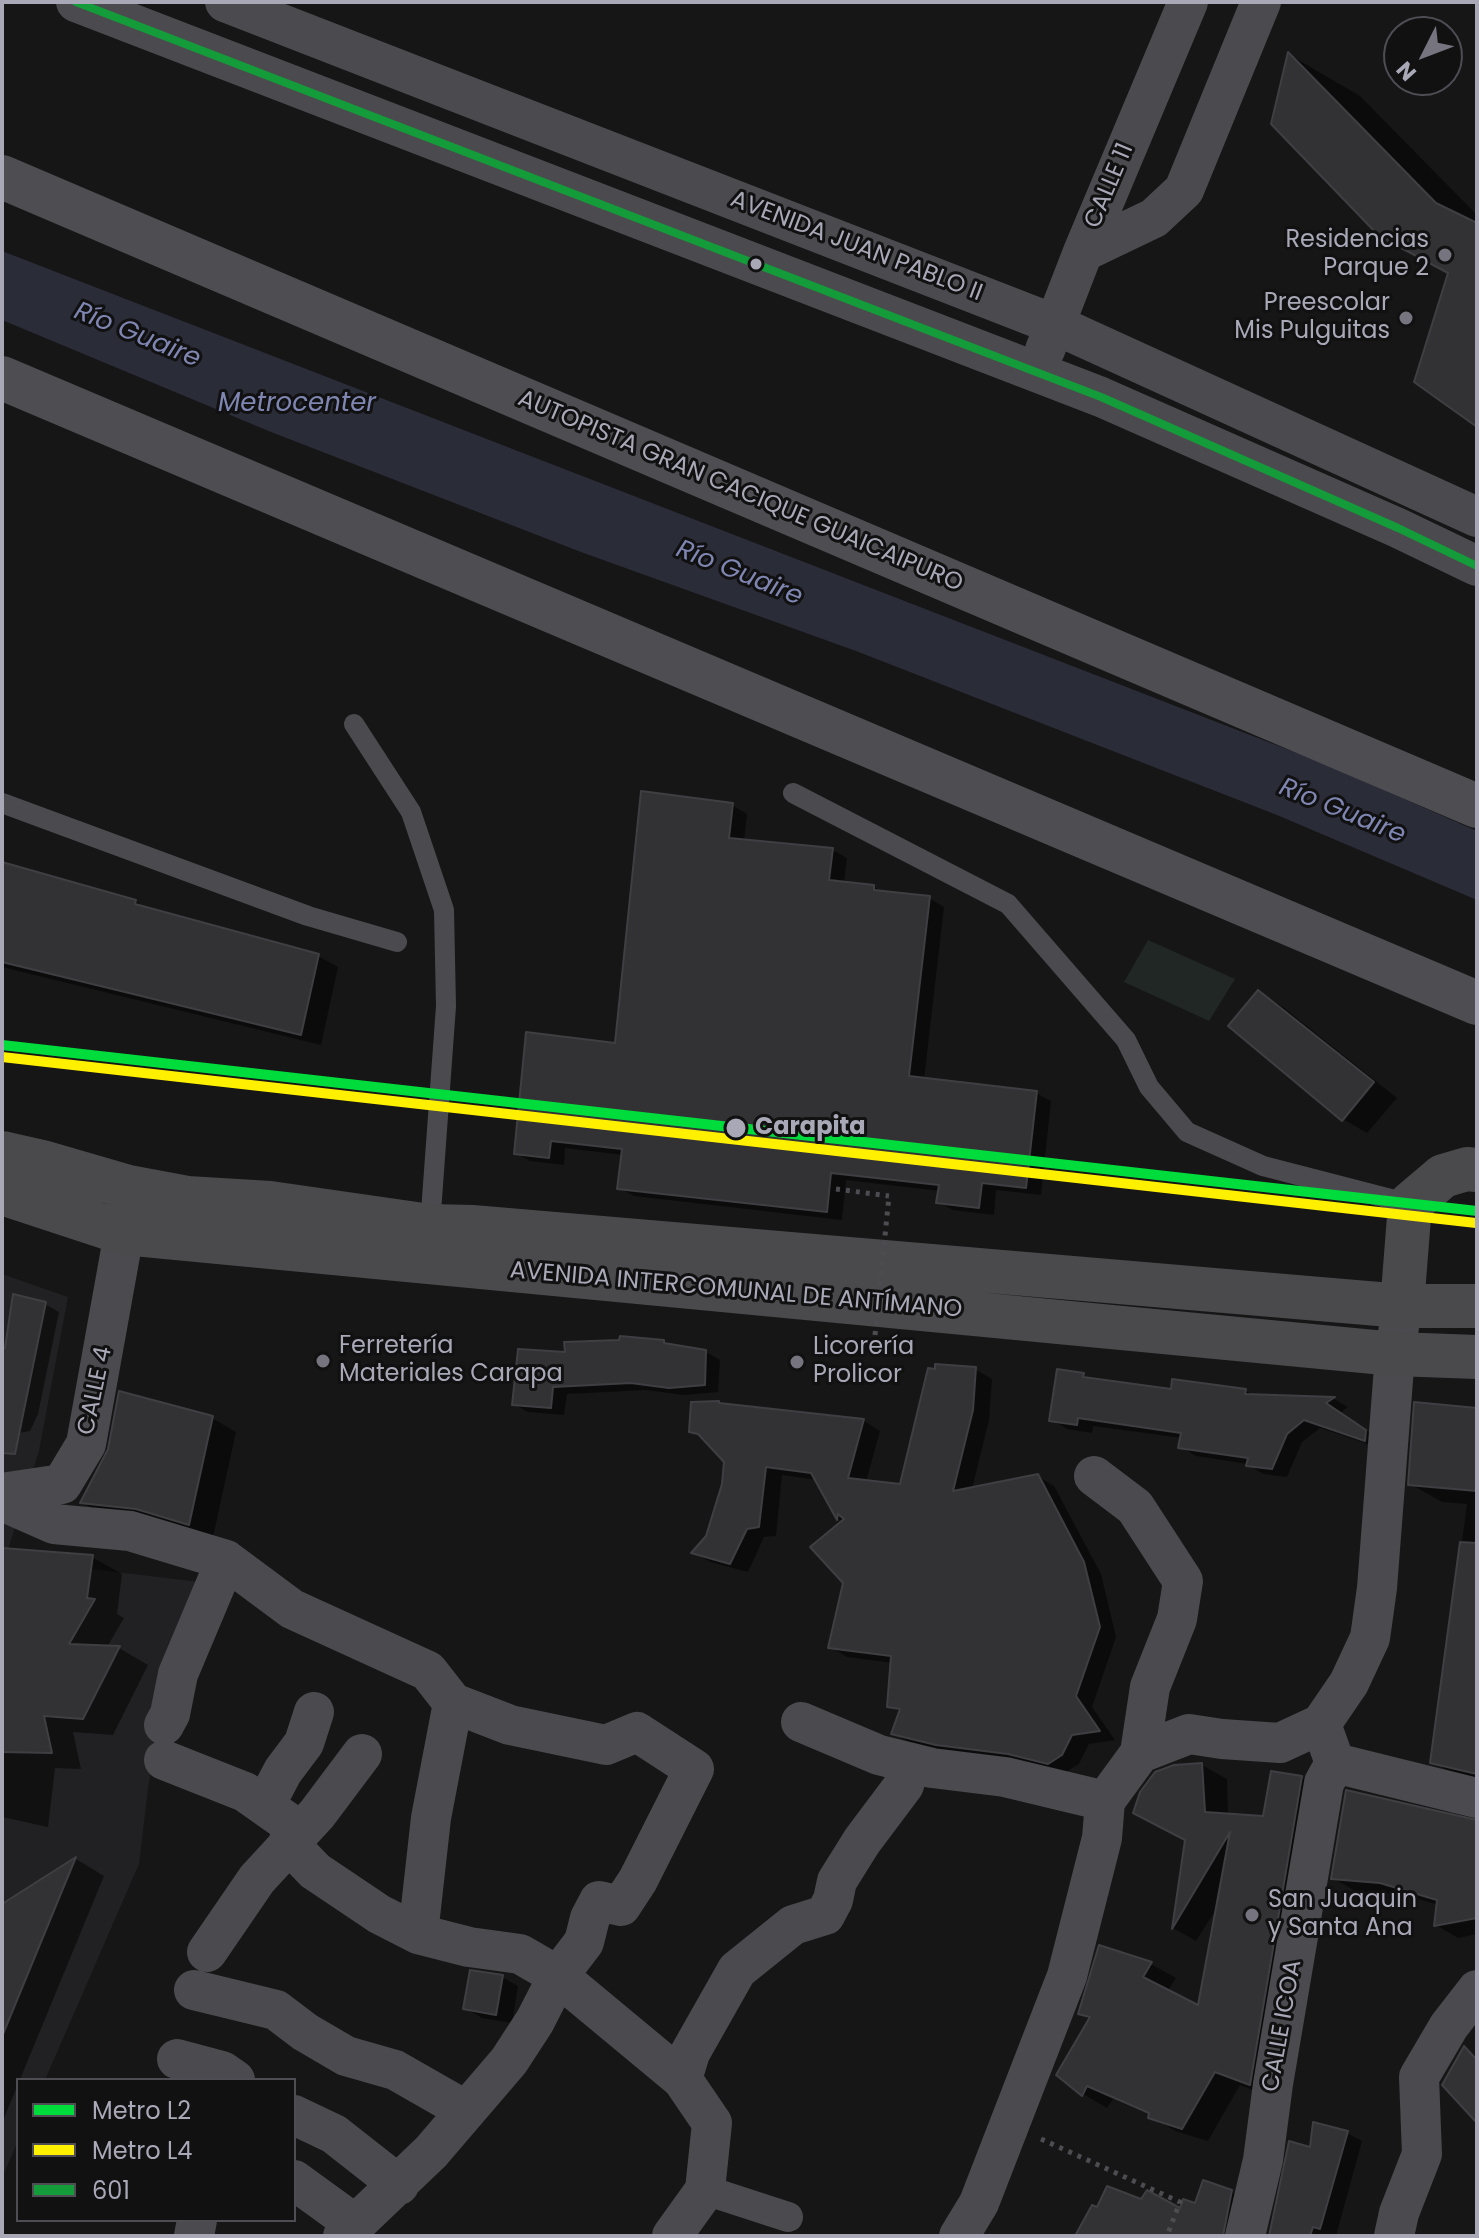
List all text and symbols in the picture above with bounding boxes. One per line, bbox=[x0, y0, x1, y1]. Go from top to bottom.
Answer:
north arrow bbox=[1383, 16, 1463, 96]
text: N bbox=[1389, 55, 1423, 88]
street label: CALLE 11 bbox=[1079, 139, 1141, 233]
street label: AVENIDA JUAN PABLO II bbox=[726, 186, 986, 308]
place label: Residencias Parque 2 bbox=[1285, 227, 1429, 283]
marker: Residencias Parque 2 bbox=[1436, 246, 1454, 264]
unlabelled marker bbox=[748, 256, 764, 272]
place label: Preescolar Mis Pulguitas bbox=[1234, 290, 1390, 346]
water label: Río Guaire bbox=[69, 297, 205, 375]
marker: Preescolar Mis Pulguitas bbox=[1397, 309, 1415, 327]
street label: AUTOPISTA GRAN CACIQUE GUAICAIPURO bbox=[513, 385, 967, 599]
water label: Metrocenter bbox=[218, 388, 376, 420]
water label: Río Guaire bbox=[671, 535, 807, 613]
water label: Río Guaire bbox=[1274, 773, 1410, 851]
place label: Carapita bbox=[755, 1114, 866, 1142]
marker: Carapita bbox=[724, 1116, 748, 1140]
street label: AVENIDA INTERCOMUNAL DE ANTÍMANO bbox=[509, 1257, 963, 1325]
place label: Ferretería Materiales Carapa bbox=[339, 1333, 563, 1389]
place label: Licorería Prolicor bbox=[813, 1334, 914, 1390]
street label: CALLE 4 bbox=[73, 1344, 119, 1438]
marker: Ferretería Materiales Carapa bbox=[314, 1352, 332, 1370]
marker: Licorería Prolicor bbox=[788, 1353, 806, 1371]
place label: San Juaquin y Santa Ana bbox=[1268, 1887, 1417, 1943]
marker: San Juaquin y Santa Ana bbox=[1243, 1906, 1261, 1924]
street label: CALLE ICOA bbox=[1257, 1958, 1309, 2094]
legend bbox=[16, 2078, 296, 2222]
text: Metro L2 bbox=[92, 2094, 191, 2127]
text: Metro L4 bbox=[92, 2134, 192, 2167]
text: 601 bbox=[92, 2174, 130, 2207]

